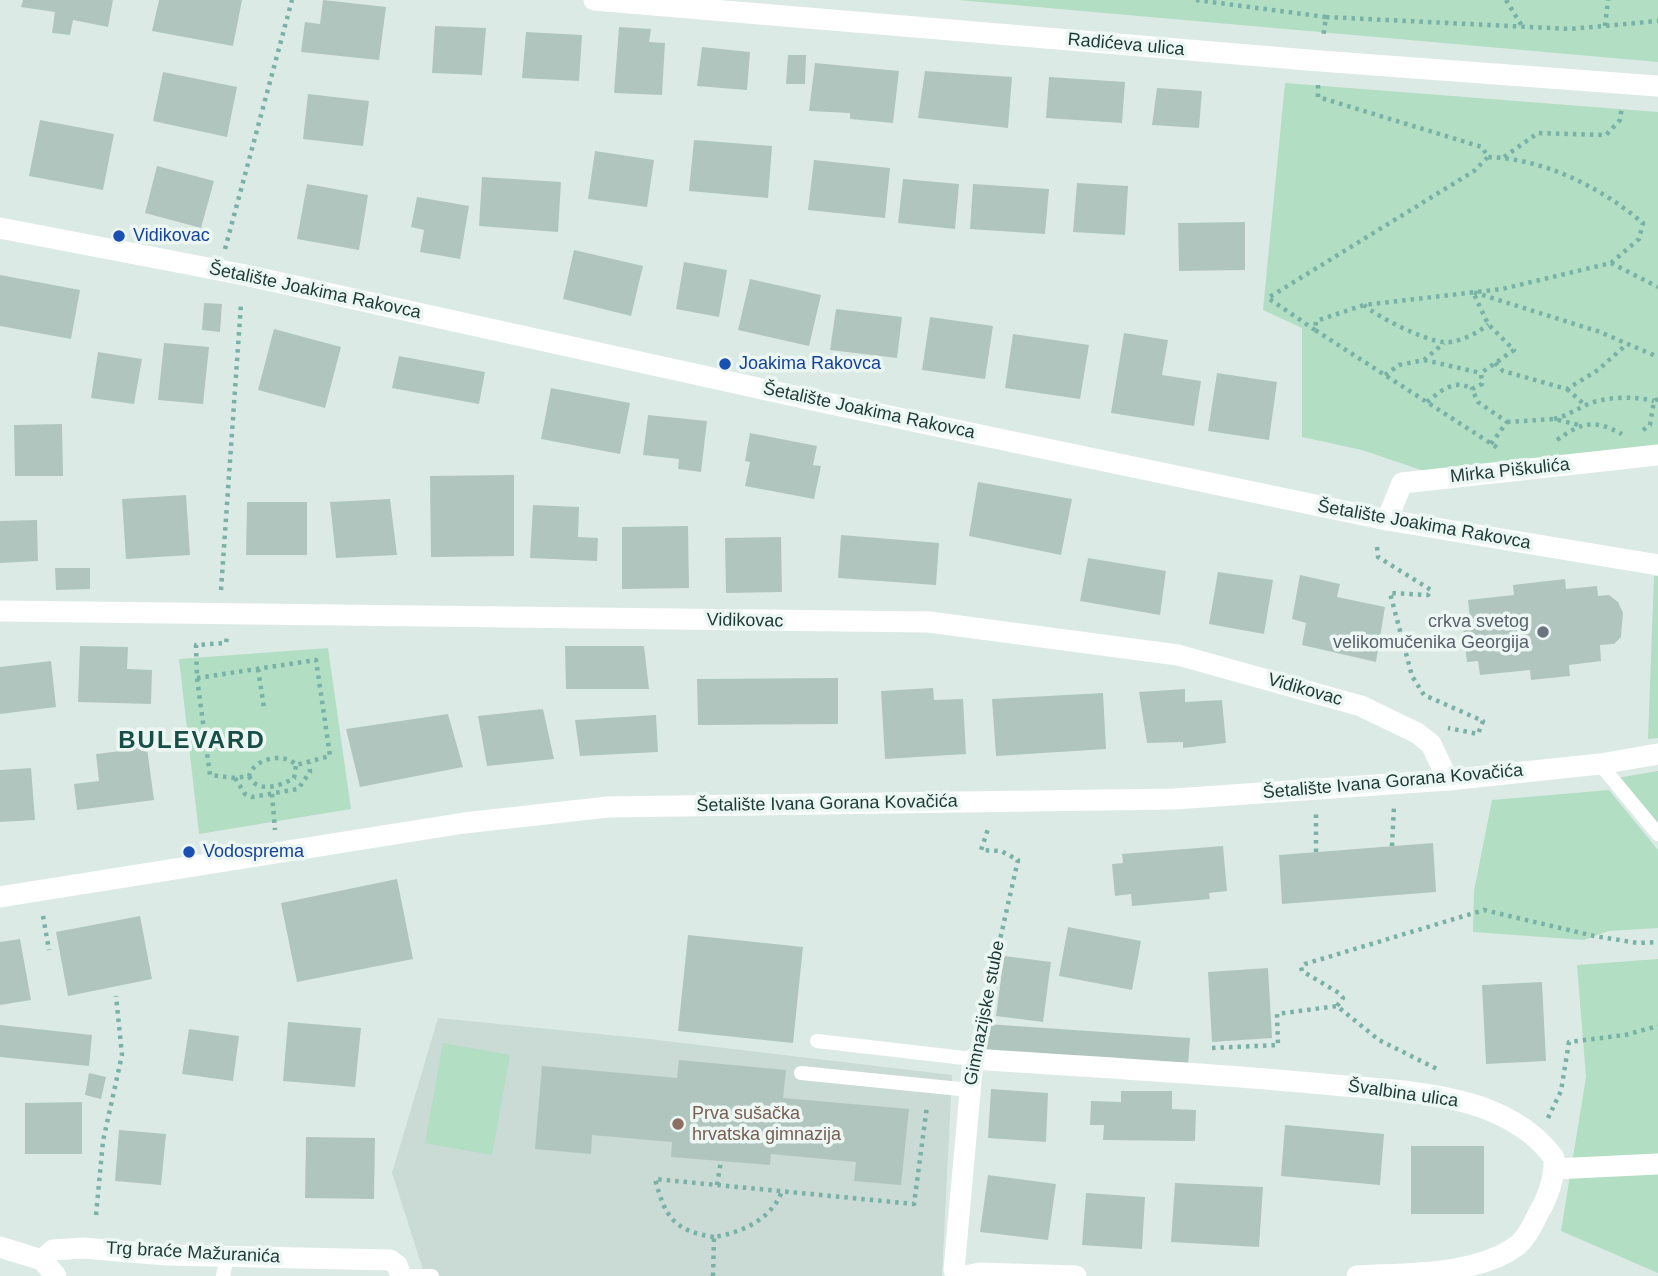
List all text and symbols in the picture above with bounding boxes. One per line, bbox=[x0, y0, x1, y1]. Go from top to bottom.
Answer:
street label: Radićeva ulica bbox=[1067, 29, 1185, 61]
place label: Vidikovac bbox=[133, 225, 210, 247]
marker: Vidikovac bbox=[111, 228, 127, 244]
street label: Šetalište Joakima Rakovca bbox=[207, 258, 423, 324]
place label: Joakima Rakovca bbox=[739, 353, 881, 375]
marker: Joakima Rakovca bbox=[717, 356, 733, 372]
street label: Šetalište Joakima Rakovca bbox=[761, 378, 977, 444]
street label: Mirka Piškulića bbox=[1449, 454, 1571, 488]
street label: Šetalište Joakima Rakovca bbox=[1316, 496, 1532, 554]
street label: Vidikovac bbox=[706, 610, 784, 632]
place label: crkva svetog velikomučenika Georgija bbox=[1333, 611, 1529, 654]
marker: crkva svetog velikomučenika Georgija bbox=[1535, 624, 1551, 640]
street label: Vidikovac bbox=[1265, 669, 1345, 711]
district label: BULEVARD bbox=[119, 727, 265, 755]
street label: Šetalište Ivana Gorana Kovačića bbox=[1262, 760, 1524, 804]
street label: Šetalište Ivana Gorana Kovačića bbox=[696, 791, 958, 817]
place label: Vodosprema bbox=[203, 841, 304, 863]
marker: Vodosprema bbox=[181, 844, 197, 860]
street label: Gimnazijske stube bbox=[960, 939, 1010, 1087]
street label: Švalbina ulica bbox=[1347, 1076, 1459, 1112]
place label: Prva sušačka hrvatska gimnazija bbox=[692, 1103, 841, 1146]
marker: Prva sušačka hrvatska gimnazija bbox=[670, 1116, 686, 1132]
street label: Trg braće Mažuranića bbox=[105, 1238, 281, 1268]

